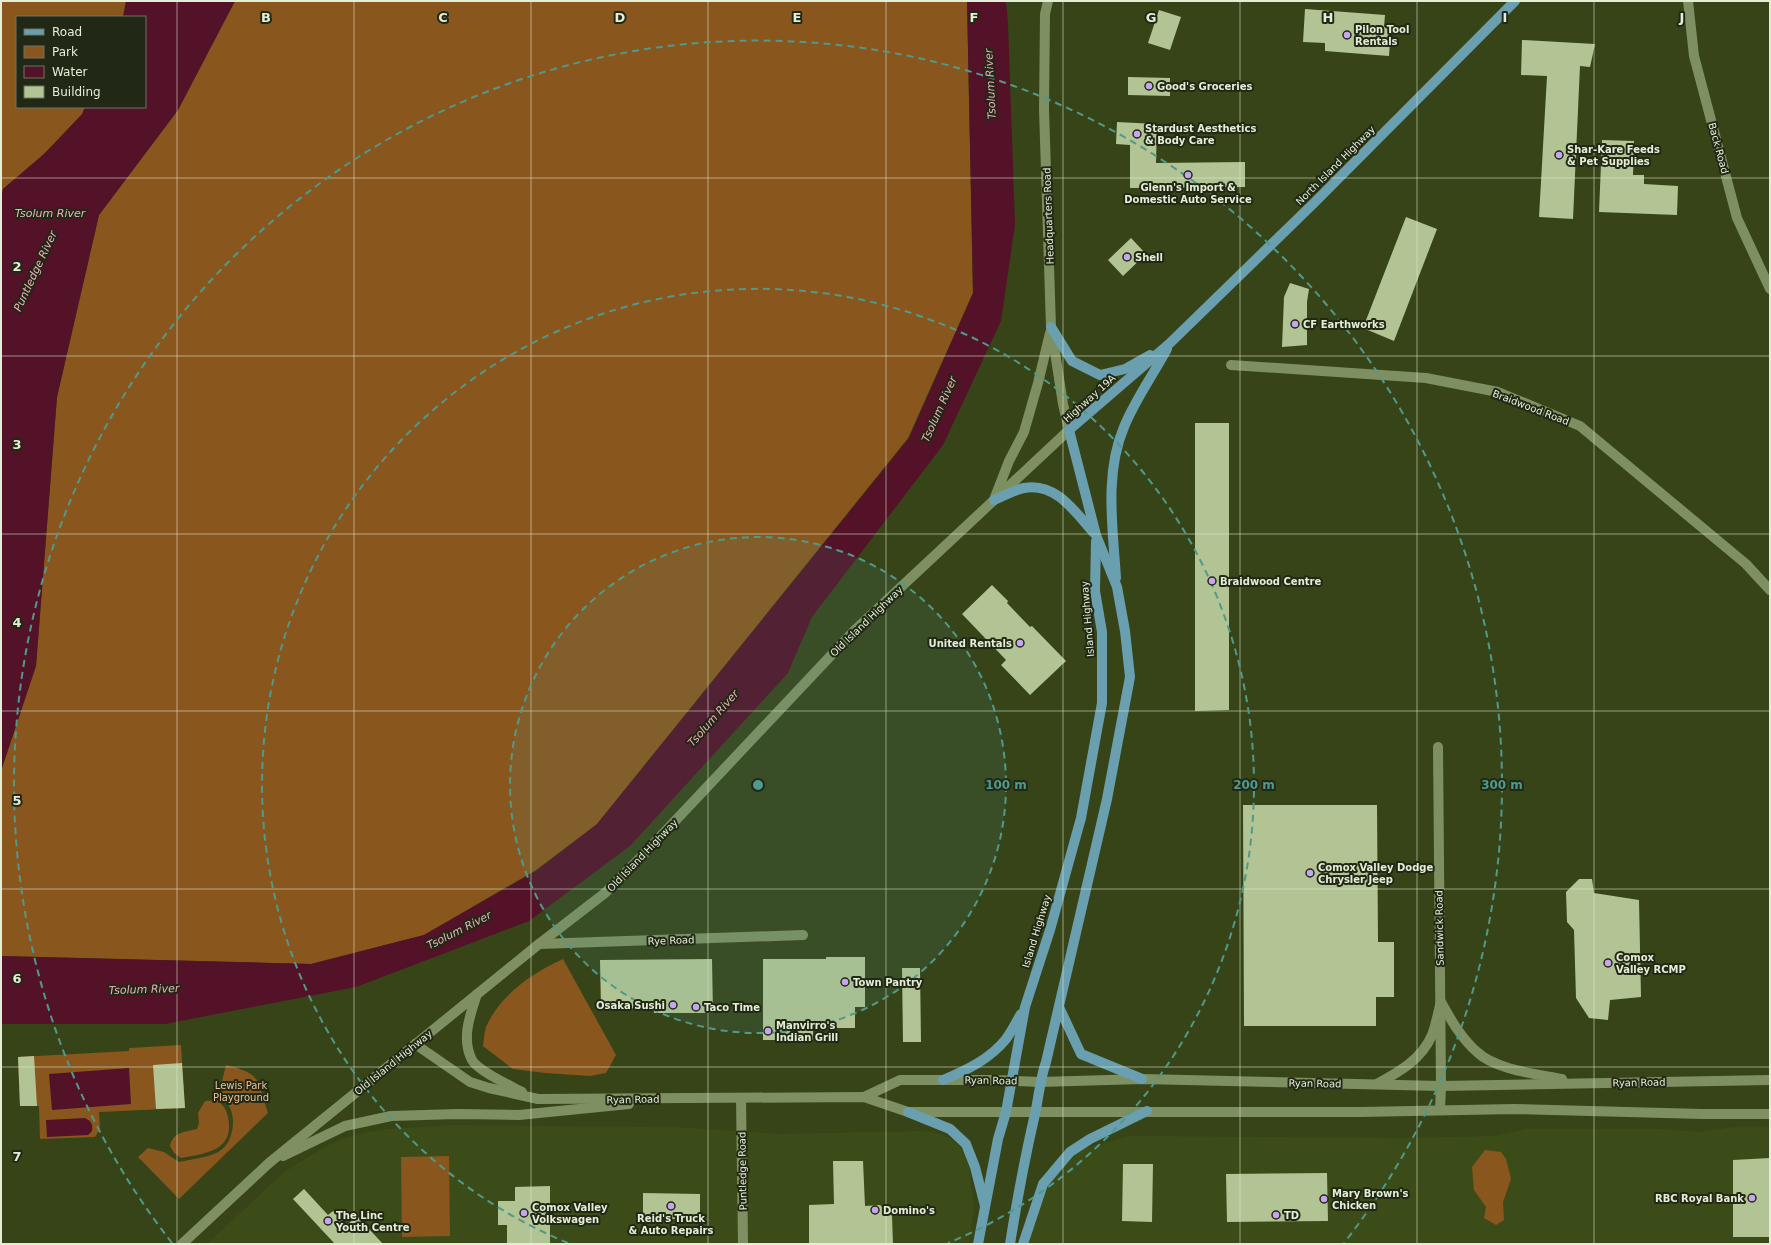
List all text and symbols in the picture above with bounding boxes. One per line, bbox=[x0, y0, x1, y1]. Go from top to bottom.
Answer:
text: B bbox=[261, 10, 271, 25]
text: C bbox=[438, 10, 448, 25]
text: D bbox=[615, 10, 626, 25]
text: E bbox=[793, 10, 801, 25]
text: F bbox=[970, 10, 978, 25]
text: G bbox=[1146, 10, 1156, 25]
text: H bbox=[1323, 10, 1333, 25]
text: I bbox=[1503, 10, 1507, 25]
text: J bbox=[1679, 10, 1684, 25]
legend bbox=[16, 16, 146, 108]
place label: Pilon Tool Rentals bbox=[1355, 24, 1409, 47]
text: Road bbox=[52, 25, 82, 39]
marker: Pilon Tool Rentals bbox=[1342, 30, 1352, 40]
text: Park bbox=[52, 45, 78, 59]
water label: Tsolum River bbox=[982, 47, 999, 120]
text: Water bbox=[52, 65, 88, 79]
marker: Good's Groceries bbox=[1144, 81, 1154, 91]
place label: Good's Groceries bbox=[1157, 81, 1252, 92]
text: Building bbox=[52, 85, 101, 99]
street label: Back Road bbox=[1706, 121, 1731, 175]
place label: Stardust Aesthetics & Body Care bbox=[1145, 123, 1256, 146]
street label: North Island Highway bbox=[1294, 123, 1377, 207]
marker: Stardust Aesthetics & Body Care bbox=[1132, 129, 1142, 139]
place label: Shar-Kare Feeds & Pet Supplies bbox=[1567, 144, 1660, 167]
marker: Shar-Kare Feeds & Pet Supplies bbox=[1554, 150, 1564, 160]
street label: Headquarters Road bbox=[1041, 167, 1056, 265]
marker: Glenn's Import & Domestic Auto Service bbox=[1183, 170, 1193, 180]
place label: Glenn's Import & Domestic Auto Service bbox=[1124, 182, 1252, 205]
water label: Tsolum River bbox=[15, 207, 87, 220]
water label: Puntledge River bbox=[11, 228, 60, 314]
marker: Shell bbox=[1122, 252, 1132, 262]
place label: Shell bbox=[1135, 252, 1163, 263]
text: 2 bbox=[12, 259, 22, 274]
marker: CF Earthworks bbox=[1290, 319, 1300, 329]
place label: CF Earthworks bbox=[1303, 319, 1385, 330]
street label: Highway 19A bbox=[1061, 372, 1118, 425]
water label: Tsolum River bbox=[919, 373, 960, 444]
street label: Braidwood Road bbox=[1491, 388, 1571, 427]
text: 3 bbox=[12, 437, 22, 452]
marker: Braidwood Centre bbox=[1207, 576, 1217, 586]
place label: Braidwood Centre bbox=[1220, 576, 1321, 587]
street label: Island Highway bbox=[1079, 580, 1096, 657]
street label: Old Island Highway bbox=[828, 584, 905, 659]
text: 4 bbox=[12, 615, 22, 630]
place label: United Rentals bbox=[929, 638, 1012, 649]
marker: United Rentals bbox=[1015, 638, 1025, 648]
water label: Tsolum River bbox=[685, 686, 742, 749]
centre of rings bbox=[751, 778, 765, 792]
text: 100 m bbox=[985, 778, 1027, 792]
text: 200 m bbox=[1233, 778, 1275, 792]
text: 300 m bbox=[1481, 778, 1523, 792]
text: 5 bbox=[12, 793, 22, 808]
street label: Old Island Highway bbox=[605, 817, 680, 894]
place label: Comox Valley Dodge Chrysler Jeep bbox=[1318, 862, 1433, 885]
marker: Comox Valley Dodge Chrysler Jeep bbox=[1305, 868, 1315, 878]
street label: Sandwick Road bbox=[1433, 890, 1446, 966]
street label: Island Highway bbox=[1020, 893, 1053, 969]
water label: Tsolum River bbox=[425, 908, 495, 952]
street label: Rye Road bbox=[647, 934, 695, 947]
place label: Comox Valley RCMP bbox=[1616, 952, 1686, 975]
marker: Comox Valley RCMP bbox=[1603, 958, 1613, 968]
text: 6 bbox=[12, 971, 22, 986]
marker: Town Pantry bbox=[840, 977, 850, 987]
place label: Town Pantry bbox=[853, 977, 923, 988]
water label: Tsolum River bbox=[108, 982, 181, 997]
place label: Osaka Sushi bbox=[596, 1000, 665, 1011]
marker: Osaka Sushi bbox=[668, 1000, 678, 1010]
marker: Taco Time bbox=[691, 1002, 701, 1012]
place label: Taco Time bbox=[704, 1002, 760, 1013]
place label: Manvirro's Indian Grill bbox=[776, 1020, 838, 1043]
marker: Manvirro's Indian Grill bbox=[763, 1026, 773, 1036]
street label: Old Island Highway bbox=[352, 1028, 434, 1097]
street label: Ryan Road bbox=[964, 1075, 1018, 1086]
street label: Ryan Road bbox=[1612, 1077, 1666, 1088]
street label: Ryan Road bbox=[1288, 1078, 1342, 1089]
park label: Lewis Park Playground bbox=[213, 1080, 269, 1103]
street label: Ryan Road bbox=[606, 1094, 660, 1105]
street label: Puntledge Road bbox=[736, 1132, 749, 1210]
text: 7 bbox=[12, 1149, 22, 1164]
place label: Mary Brown's Chicken bbox=[1332, 1188, 1408, 1211]
place label: RBC Royal Bank bbox=[1655, 1193, 1744, 1204]
marker: RBC Royal Bank bbox=[1747, 1193, 1757, 1203]
marker: Mary Brown's Chicken bbox=[1319, 1194, 1329, 1204]
marker: Reid's Truck & Auto Repairs bbox=[666, 1201, 676, 1211]
place label: Comox Valley Volkswagen bbox=[532, 1202, 608, 1225]
marker: Domino's bbox=[870, 1205, 880, 1215]
place label: Domino's bbox=[883, 1205, 935, 1216]
marker: Comox Valley Volkswagen bbox=[519, 1208, 529, 1218]
place label: The Linc Youth Centre bbox=[335, 1210, 410, 1233]
marker: TD bbox=[1271, 1210, 1281, 1220]
place label: TD bbox=[1284, 1210, 1299, 1221]
place label: Reid's Truck & Auto Repairs bbox=[629, 1213, 713, 1236]
marker: The Linc Youth Centre bbox=[323, 1216, 333, 1226]

